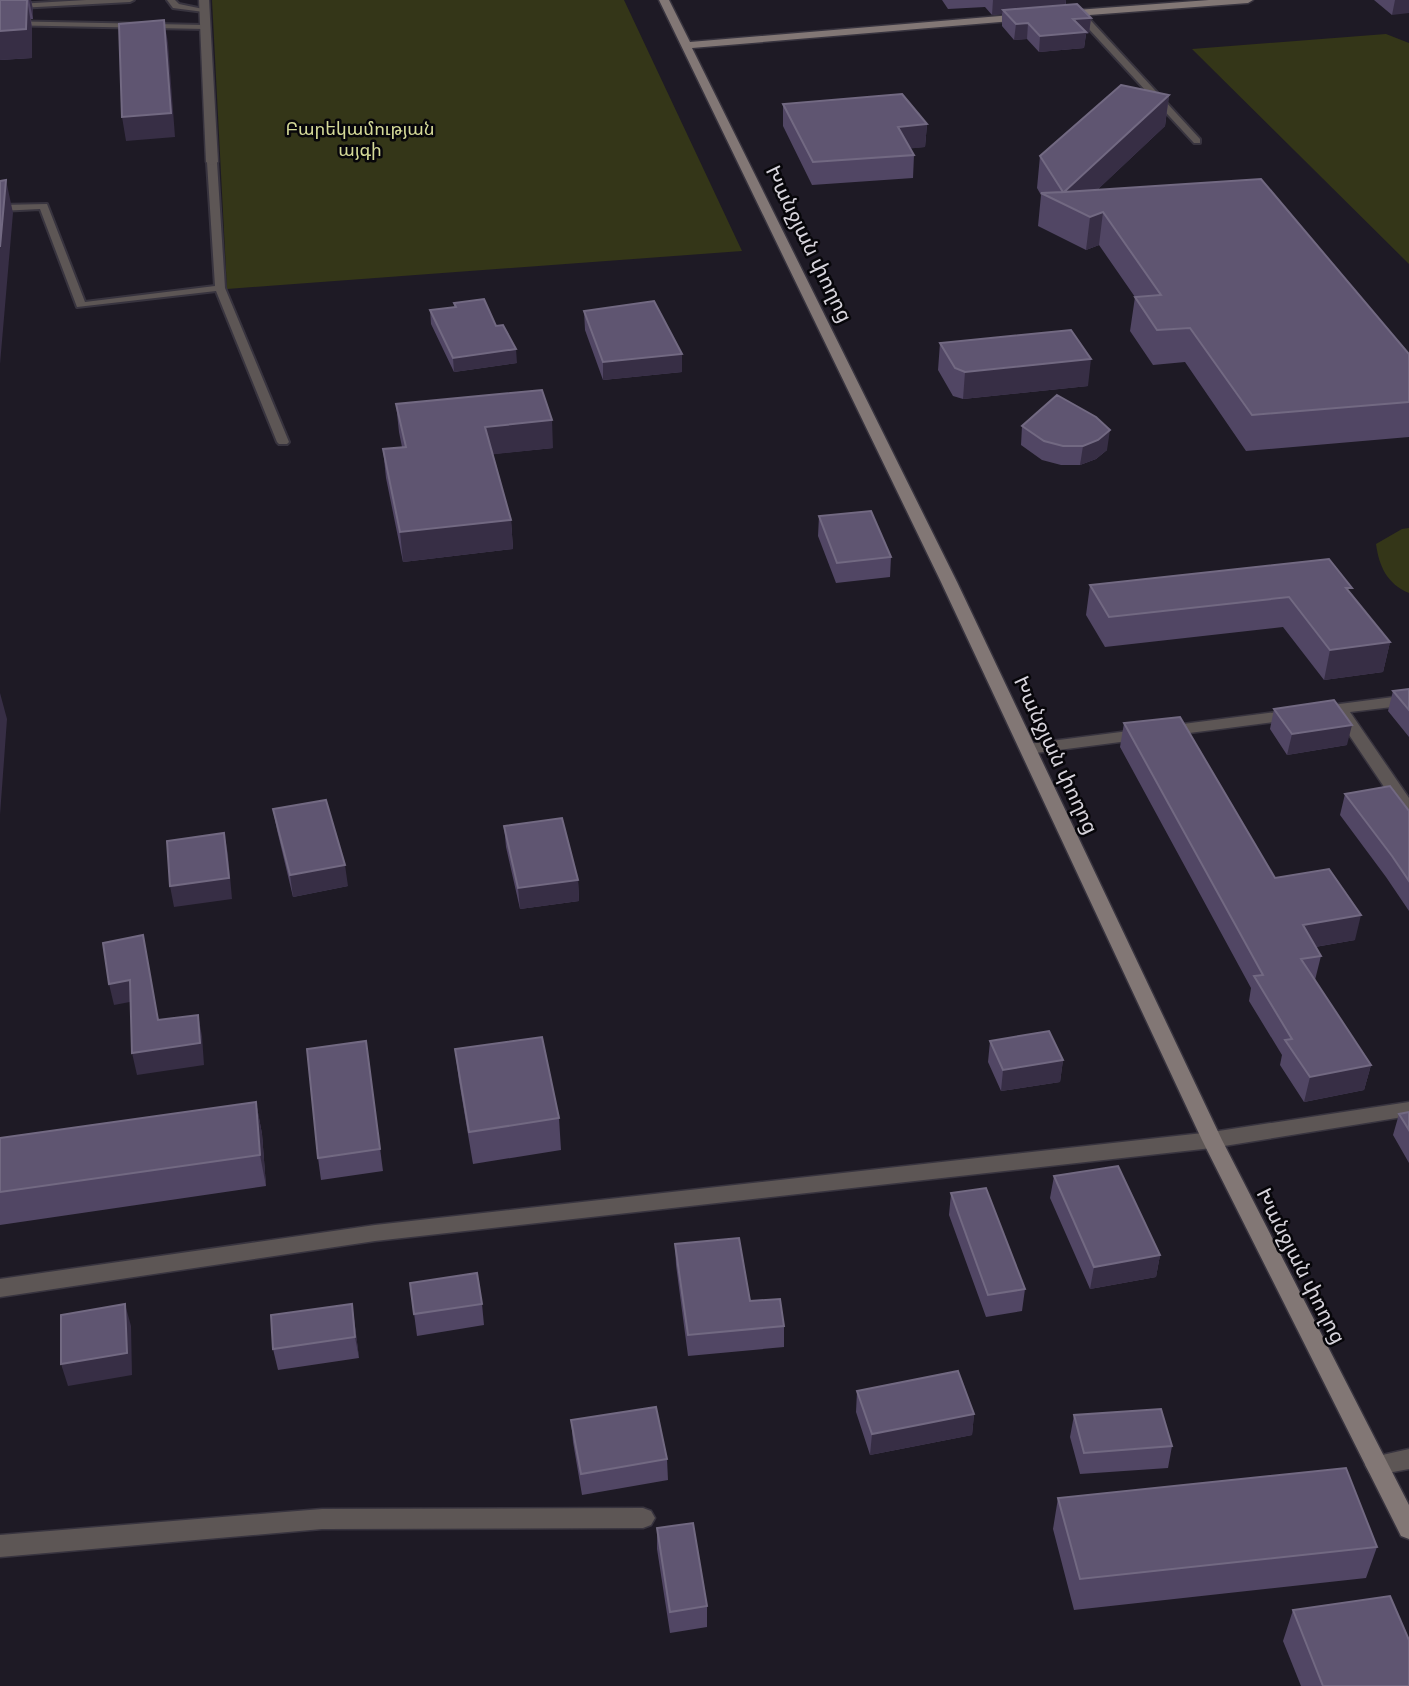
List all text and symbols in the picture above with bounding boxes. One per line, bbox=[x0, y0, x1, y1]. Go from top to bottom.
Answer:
park label: Բարեկամության այգի bbox=[285, 118, 435, 161]
street label: Խանջյան փողոց bbox=[760, 161, 858, 327]
street label: Խանջյան փողոց bbox=[1008, 672, 1104, 838]
street label: Խանջյան փողոց bbox=[1251, 1184, 1351, 1348]

